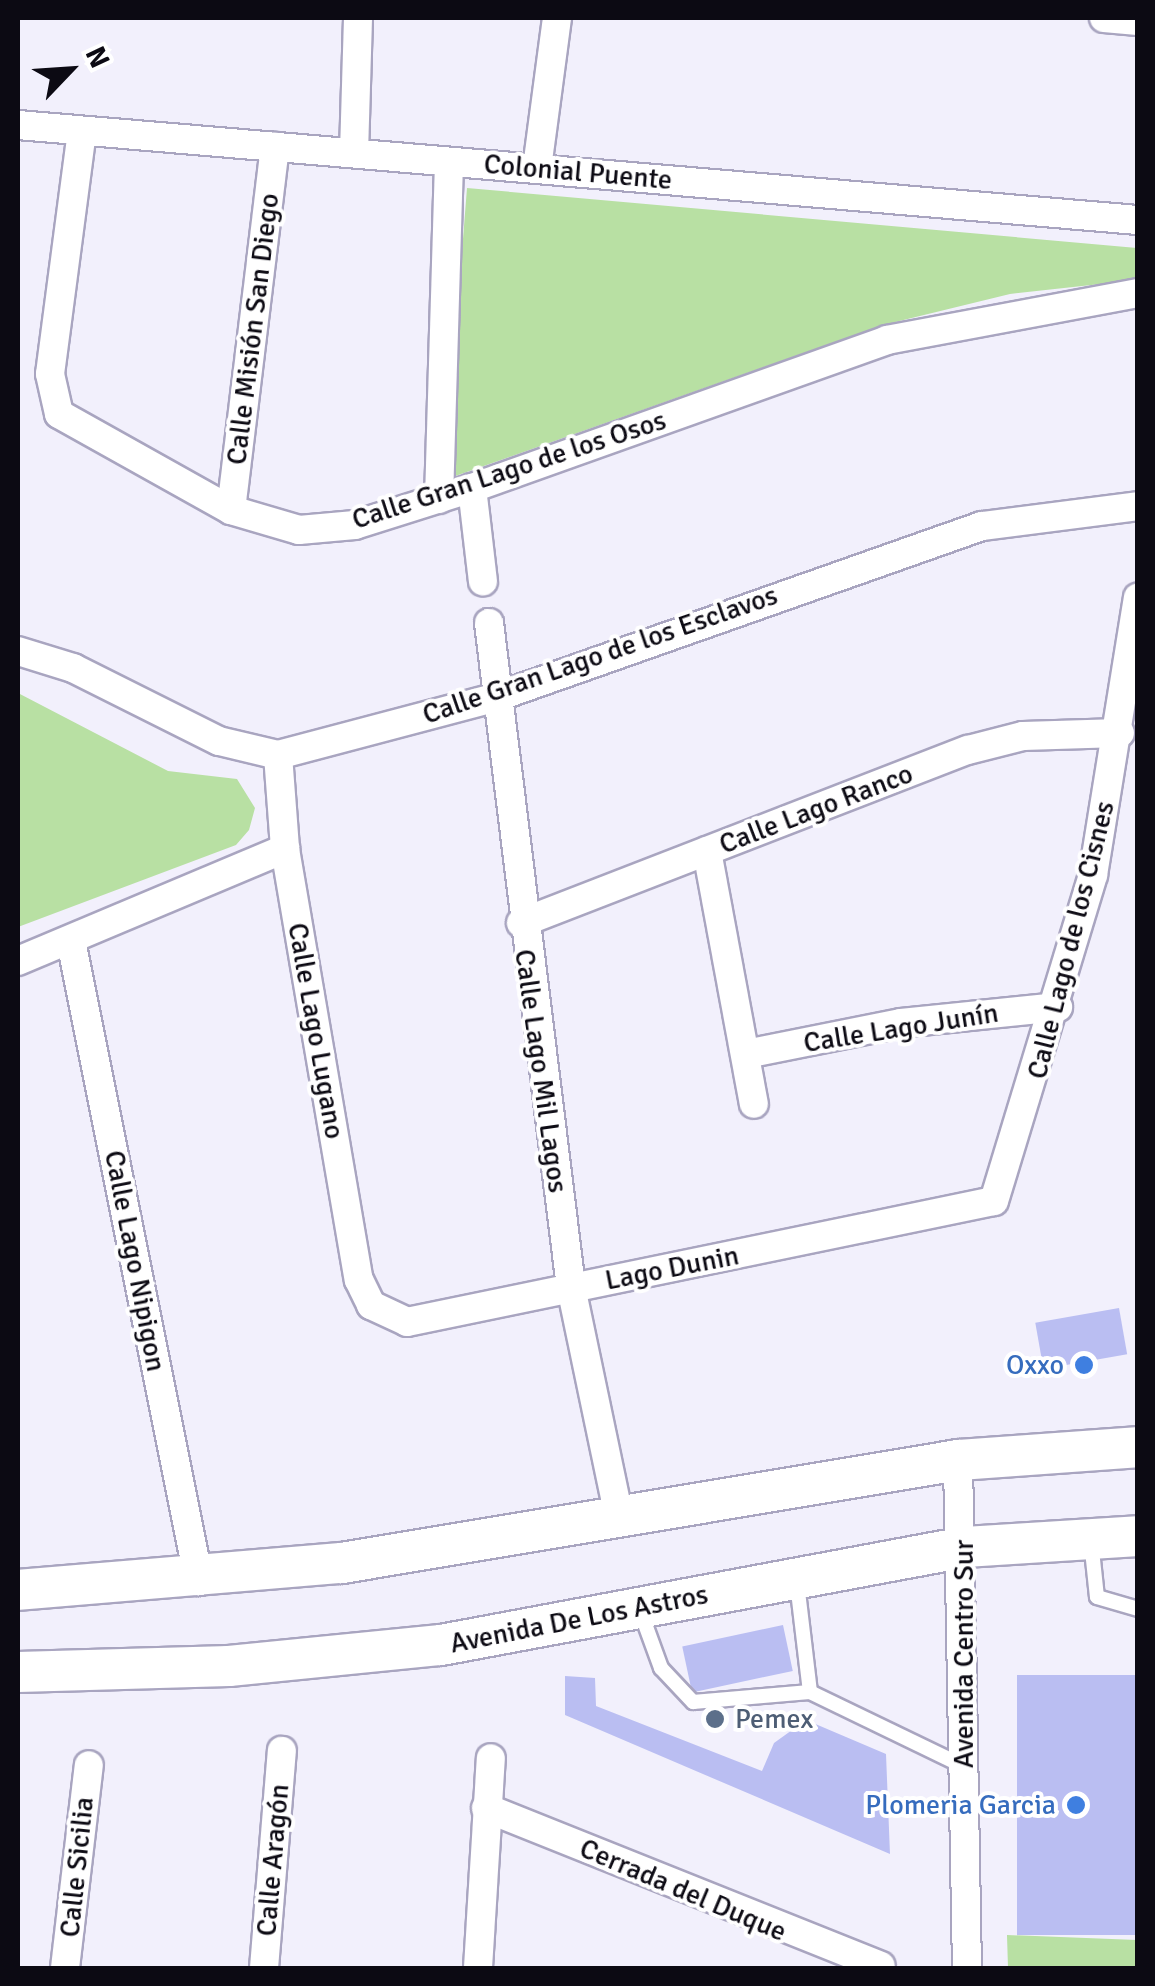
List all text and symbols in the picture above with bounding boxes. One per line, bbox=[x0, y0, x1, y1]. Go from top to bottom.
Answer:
north arrow bbox=[20, 20, 120, 120]
text: N bbox=[78, 41, 117, 73]
street label: Colonial Puente bbox=[482, 147, 674, 197]
street label: Calle Misión San Diego bbox=[220, 191, 286, 467]
street label: Calle Gran Lago de los Osos bbox=[348, 403, 670, 537]
street label: Calle Gran Lago de los Esclavos bbox=[418, 578, 782, 732]
street label: Calle Lago Ranco bbox=[714, 757, 918, 861]
street label: Calle Lago de los Cisnes bbox=[1020, 798, 1122, 1082]
street label: Calle Lago Lugano bbox=[280, 920, 352, 1142]
street label: Calle Lago Mil Lagos bbox=[507, 947, 575, 1195]
street label: Calle Lago Junín bbox=[801, 996, 1001, 1060]
street label: Calle Lago Nipigon bbox=[97, 1148, 173, 1374]
street label: Lago Dunin bbox=[602, 1239, 742, 1297]
place label: Oxxo bbox=[1006, 1348, 1064, 1382]
marker: Oxxo bbox=[1073, 1354, 1095, 1376]
street label: Avenida Centro Sur bbox=[947, 1540, 981, 1768]
street label: Avenida De Los Astros bbox=[447, 1578, 711, 1660]
place label: Pemex bbox=[735, 1702, 813, 1736]
marker: Pemex bbox=[704, 1708, 726, 1730]
street label: Calle Aragón bbox=[250, 1782, 296, 1938]
place label: Plomeria Garcia bbox=[865, 1788, 1056, 1822]
marker: Plomeria Garcia bbox=[1065, 1794, 1087, 1816]
street label: Calle Sicilia bbox=[53, 1795, 101, 1939]
street label: Cerrada del Duque bbox=[575, 1831, 791, 1949]

